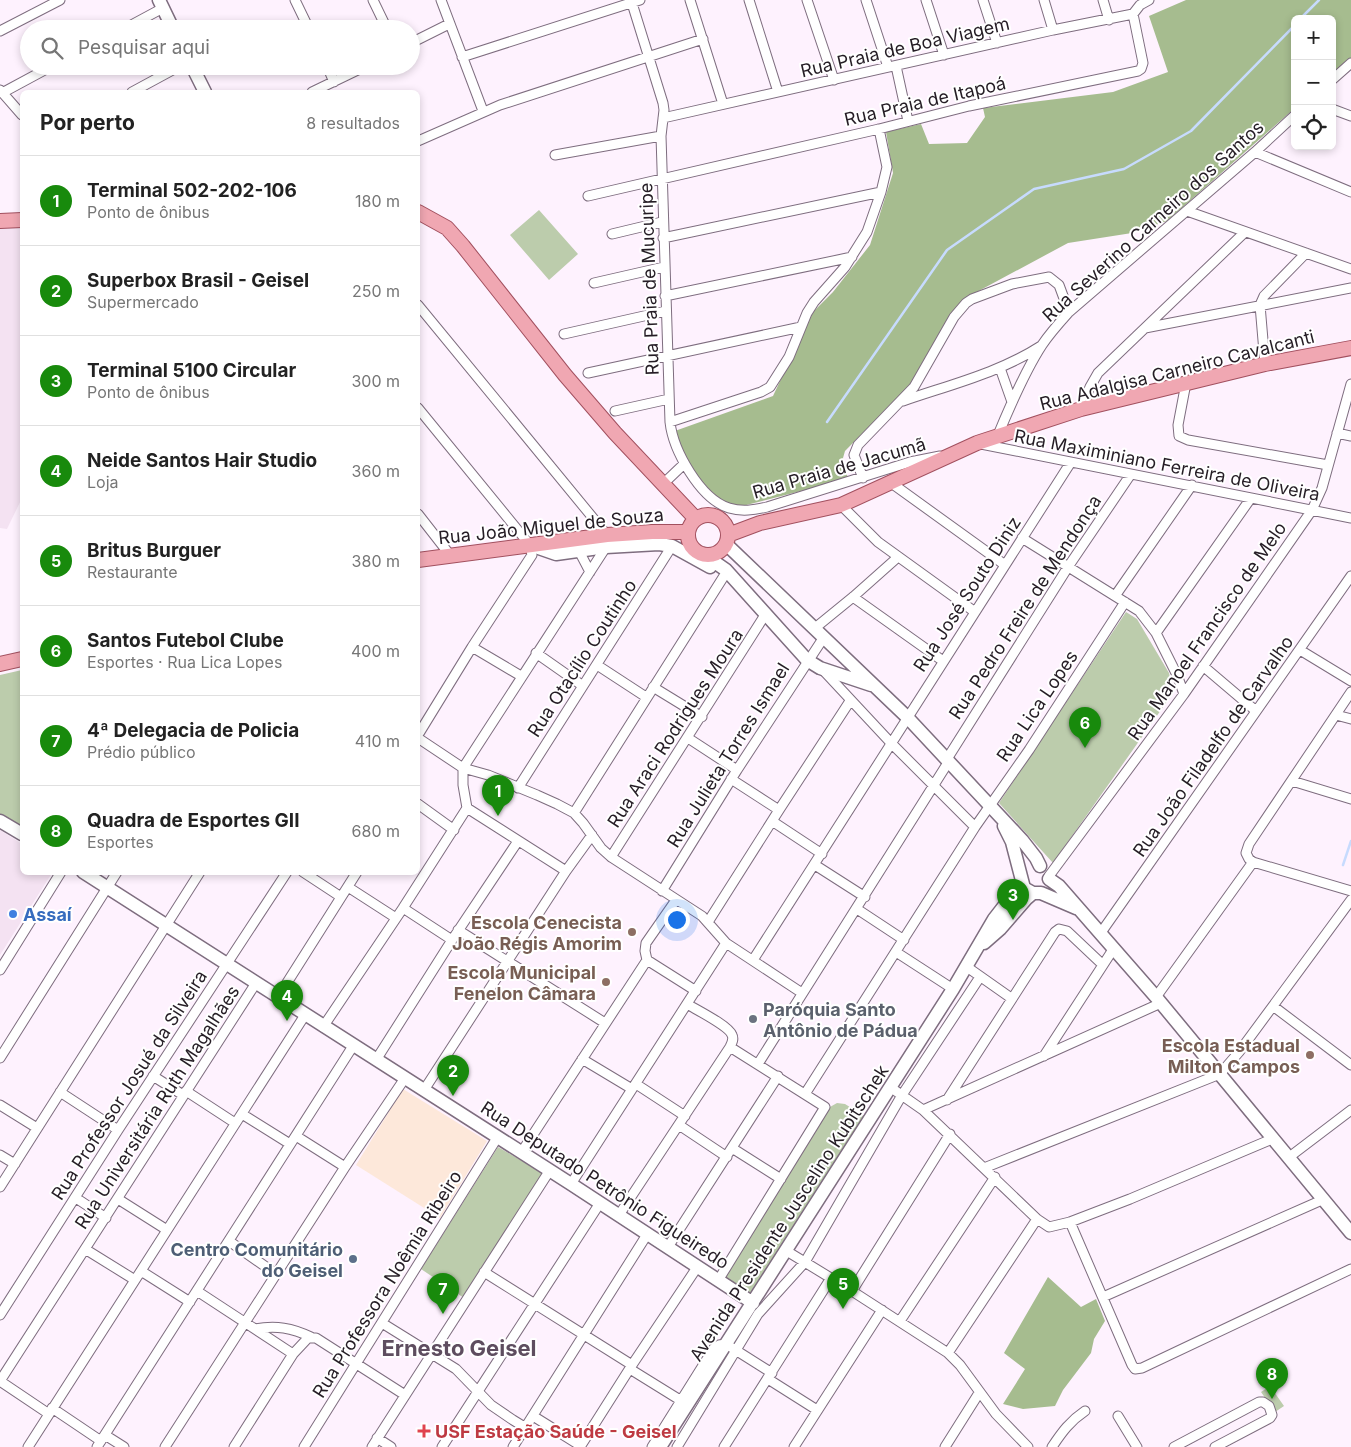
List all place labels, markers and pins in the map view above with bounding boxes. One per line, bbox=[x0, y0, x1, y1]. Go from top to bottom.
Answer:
pin: 6 bbox=[1069, 707, 1101, 748]
pin: 1 bbox=[482, 775, 514, 816]
pin: 3 bbox=[997, 879, 1029, 920]
place label: Assaí bbox=[23, 904, 73, 925]
marker: Assaí bbox=[7, 908, 19, 920]
place label: Escola Cenecista João Régis Amorim bbox=[452, 912, 622, 954]
marker: Escola Cenecista João Régis Amorim bbox=[626, 926, 638, 938]
place label: Escola Municipal Fenelon Câmara bbox=[447, 962, 596, 1004]
marker: Escola Municipal Fenelon Câmara bbox=[600, 976, 612, 988]
pin: 4 bbox=[271, 980, 303, 1021]
place label: Paróquia Santo Antônio de Pádua bbox=[763, 999, 918, 1041]
marker: Paróquia Santo Antônio de Pádua bbox=[747, 1013, 759, 1025]
place label: Escola Estadual Milton Campos bbox=[1162, 1035, 1300, 1077]
marker: Escola Estadual Milton Campos bbox=[1304, 1049, 1316, 1061]
pin: 2 bbox=[437, 1055, 469, 1096]
place label: Centro Comunitário do Geisel bbox=[170, 1239, 343, 1281]
marker: Centro Comunitário do Geisel bbox=[347, 1253, 359, 1265]
pin: 5 bbox=[827, 1268, 859, 1309]
pin: 7 bbox=[427, 1273, 459, 1314]
pin: 8 bbox=[1256, 1358, 1288, 1399]
place label: USF Estação Saúde - Geisel bbox=[435, 1421, 677, 1442]
marker: USF Estação Saúde - Geisel bbox=[417, 1424, 431, 1438]

